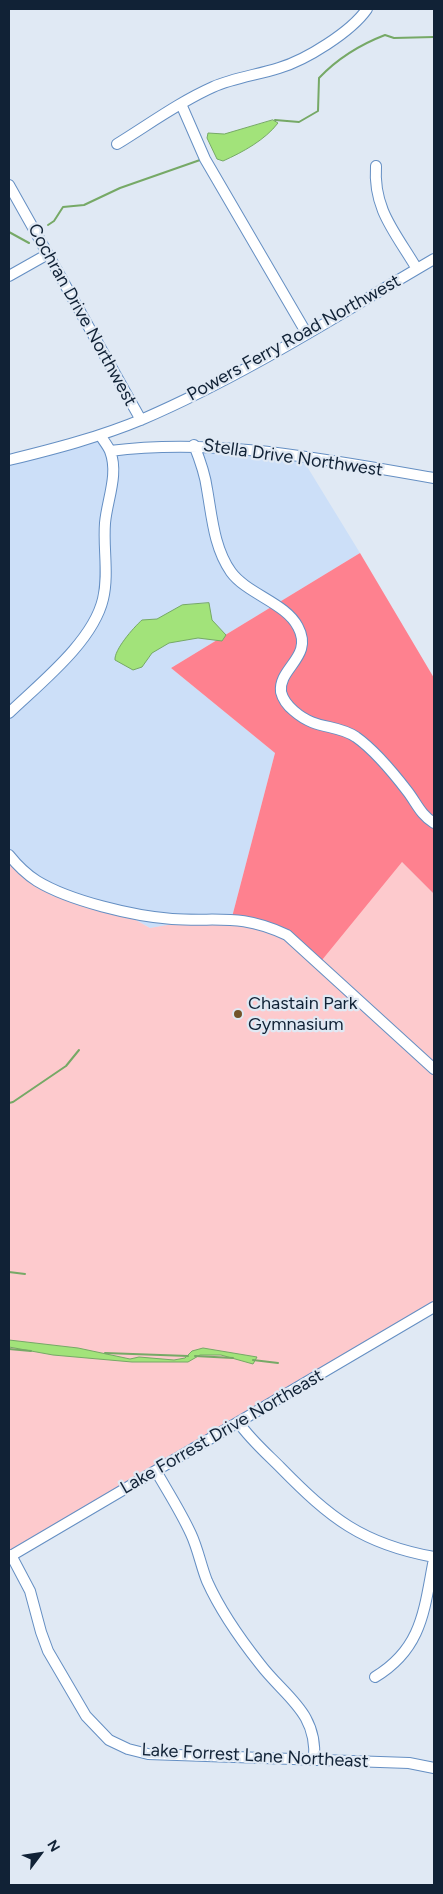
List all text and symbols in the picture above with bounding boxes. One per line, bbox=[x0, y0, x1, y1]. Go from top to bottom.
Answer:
street label: Cochran Drive Northwest bbox=[23, 220, 141, 410]
street label: Powers Ferry Road Northwest bbox=[184, 270, 404, 406]
street label: Stella Drive Northwest bbox=[202, 435, 384, 481]
place label: Chastain Park Gymnasium bbox=[248, 993, 357, 1036]
marker: Chastain Park Gymnasium bbox=[232, 1008, 244, 1020]
street label: Lake Forrest Drive Northeast bbox=[117, 1365, 327, 1499]
street label: Lake Forrest Lane Northeast bbox=[141, 1739, 369, 1773]
north arrow bbox=[15, 1829, 65, 1879]
text: N bbox=[43, 1837, 63, 1855]

